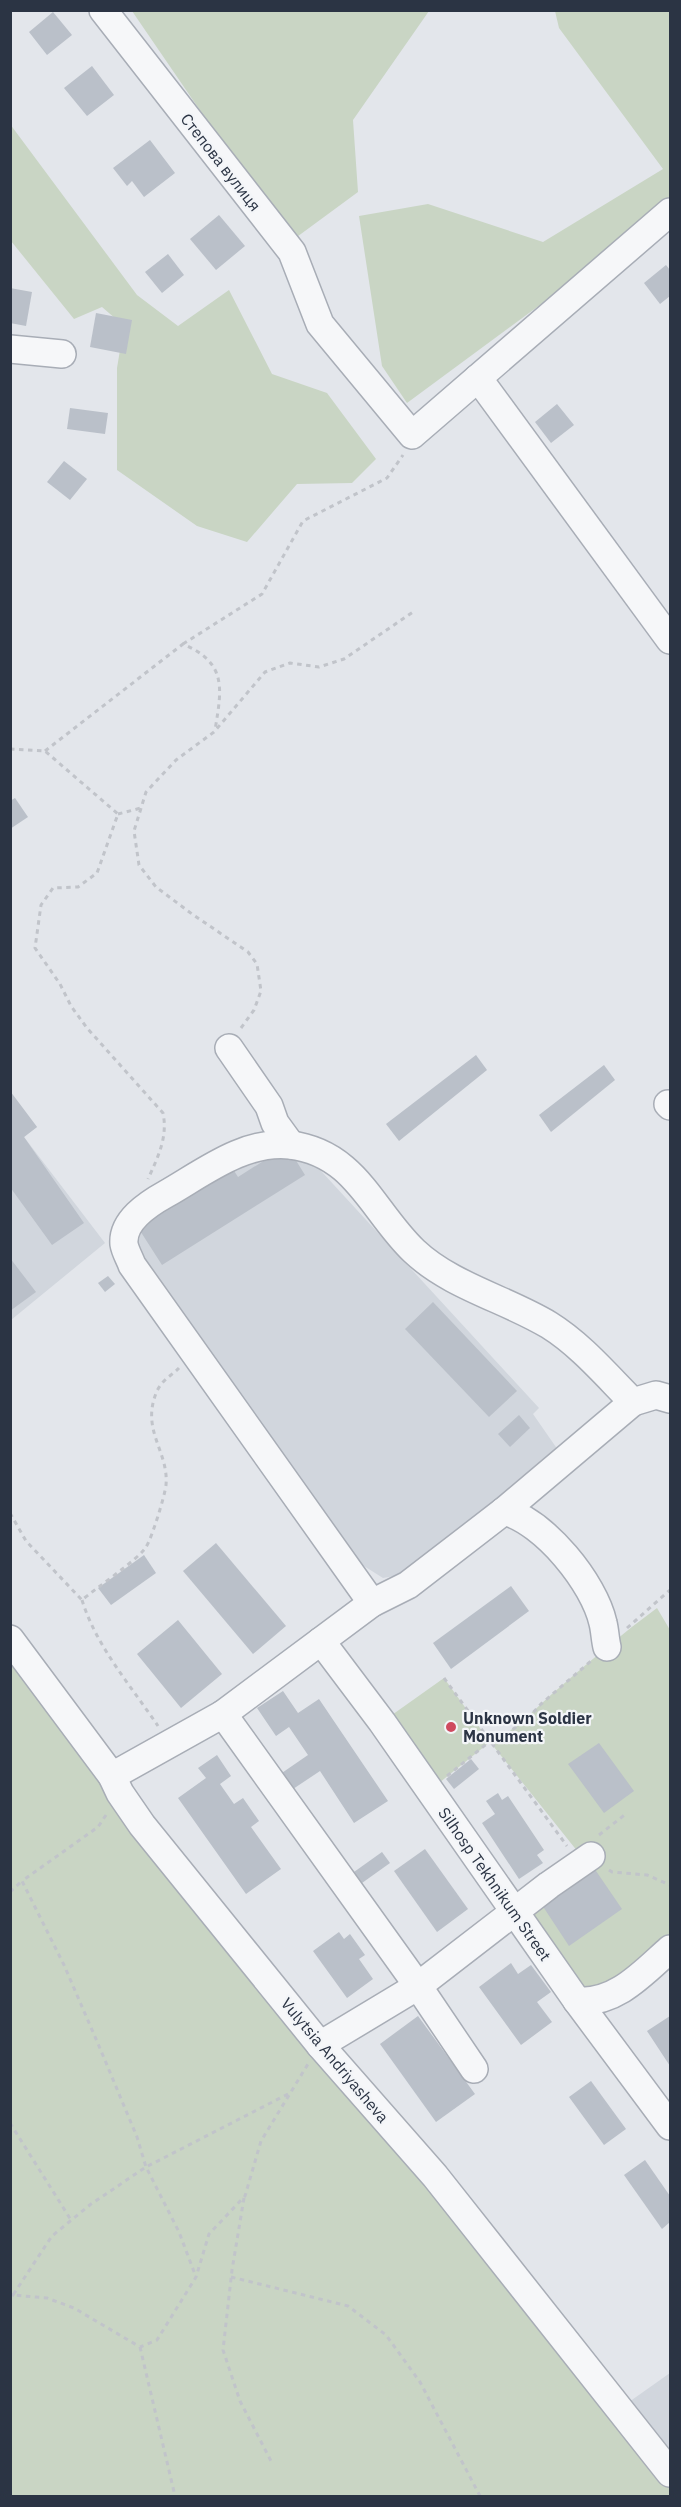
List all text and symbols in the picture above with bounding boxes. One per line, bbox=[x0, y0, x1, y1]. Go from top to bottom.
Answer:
street label: Степова вулиця bbox=[177, 109, 265, 215]
place label: Unknown Soldier Monument bbox=[463, 1708, 592, 1746]
marker: Unknown Soldier Monument bbox=[444, 1720, 458, 1734]
street label: Silhosp Tekhnikum Street bbox=[434, 1803, 556, 1965]
street label: Vulytsia Andriyasheva bbox=[277, 1993, 393, 2127]

